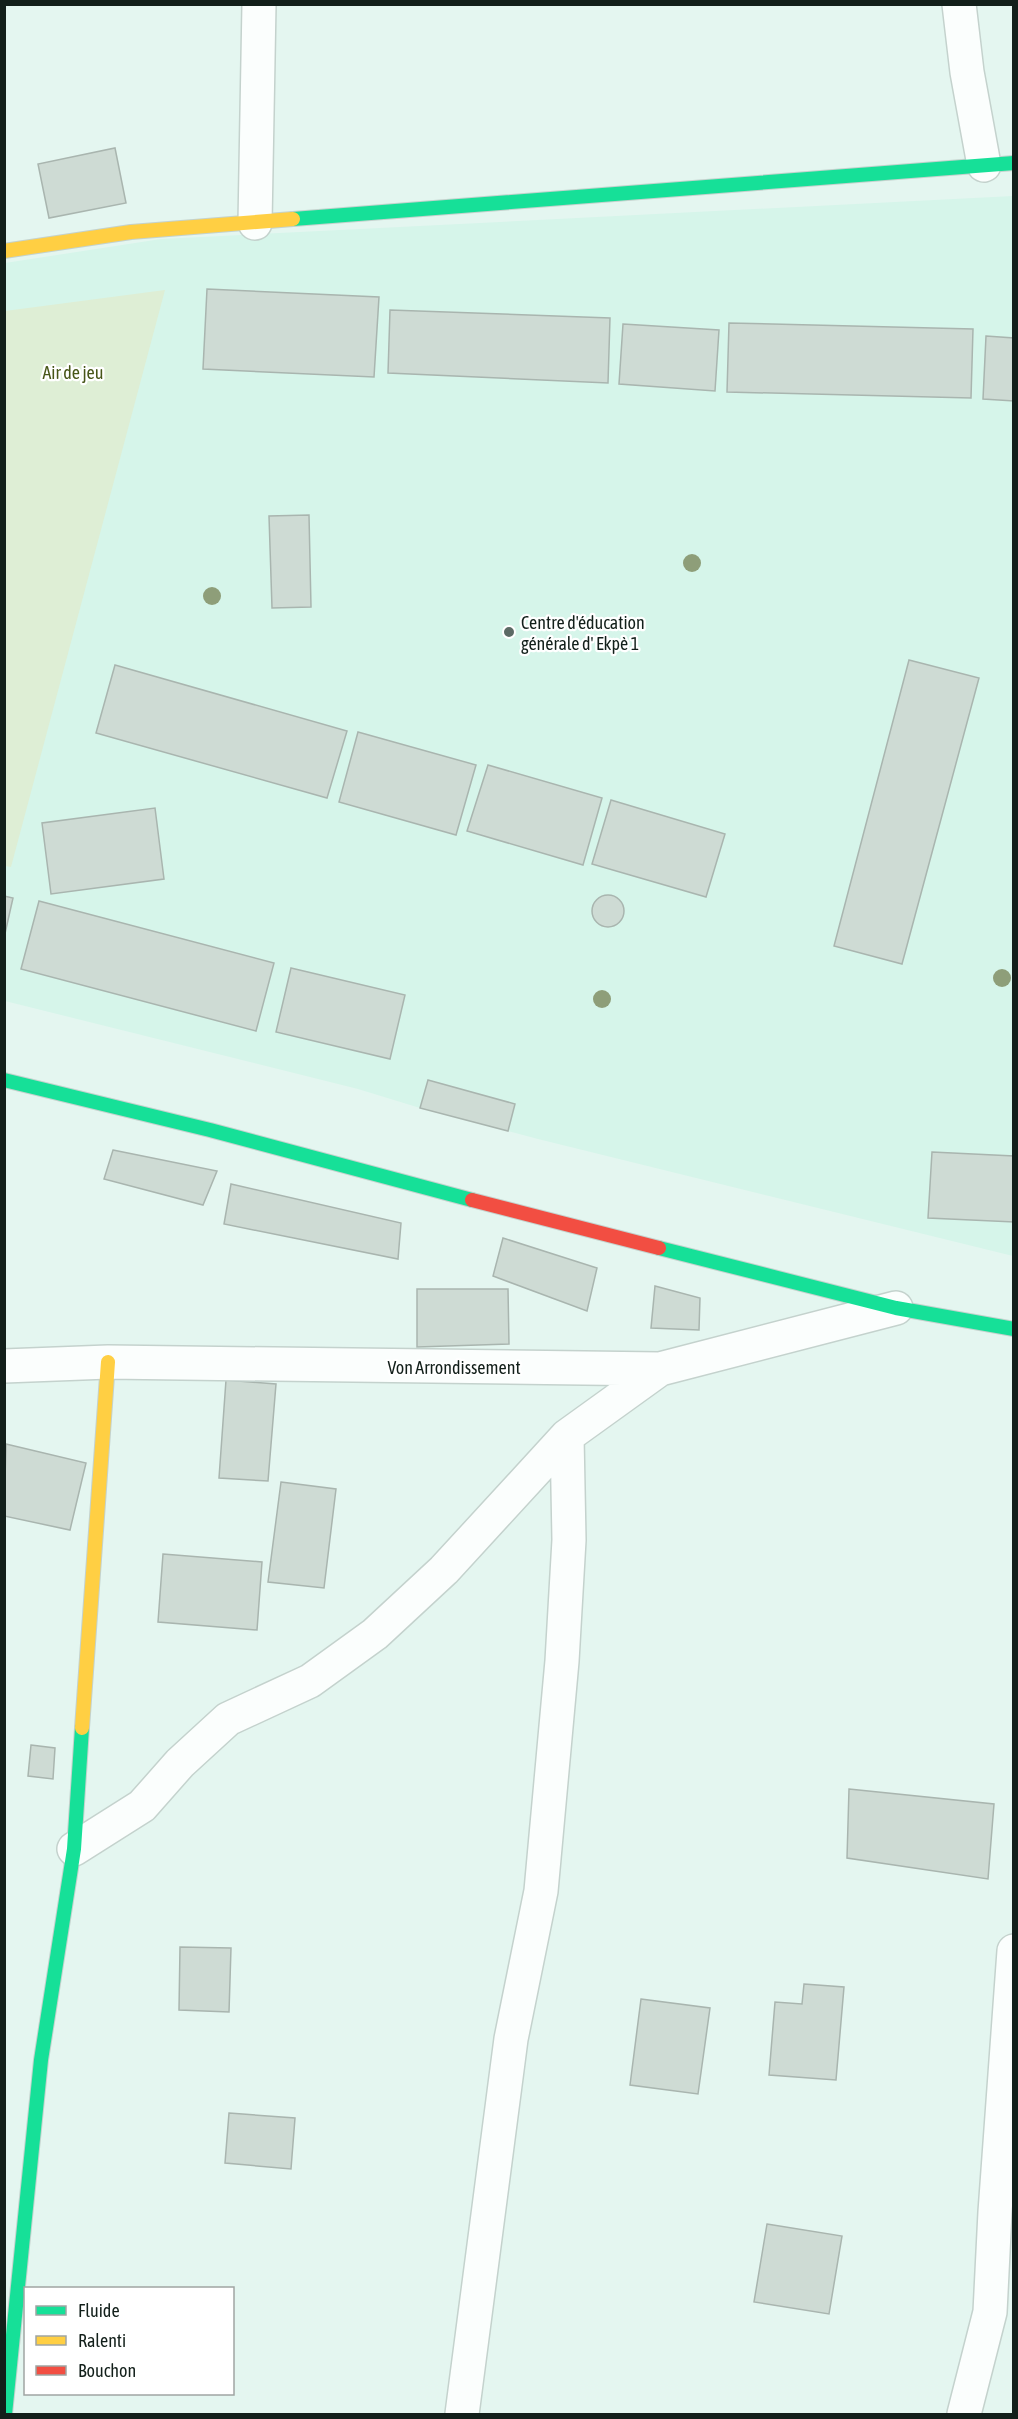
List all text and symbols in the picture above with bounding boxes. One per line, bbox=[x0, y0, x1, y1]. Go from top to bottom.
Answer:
park label: Air de jeu bbox=[43, 362, 103, 383]
place label: Centre d'éducation générale d' Ekpè 1 bbox=[521, 612, 645, 654]
marker: Centre d'éducation générale d' Ekpè 1 bbox=[502, 625, 516, 639]
street label: Von Arrondissement bbox=[387, 1357, 521, 1378]
legend bbox=[24, 2287, 234, 2395]
text: Fluide bbox=[78, 2300, 120, 2321]
text: Ralenti bbox=[78, 2330, 126, 2351]
text: Bouchon bbox=[78, 2360, 136, 2381]

